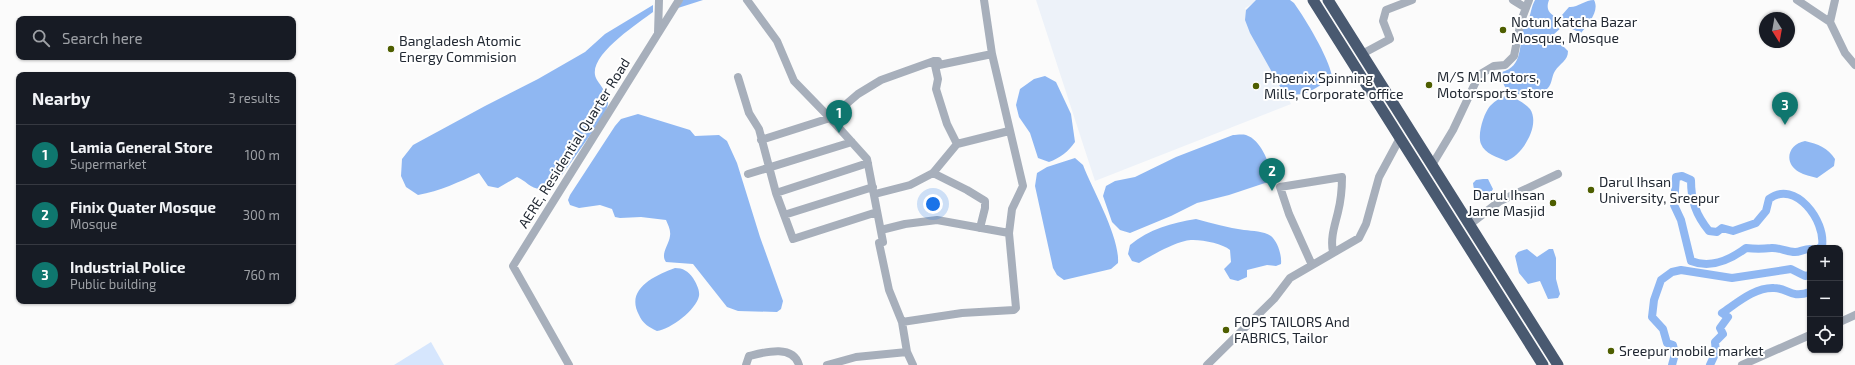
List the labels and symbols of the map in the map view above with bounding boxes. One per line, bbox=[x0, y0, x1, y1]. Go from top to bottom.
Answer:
north arrow bbox=[1759, 12, 1795, 48]
place label: Notun Katcha Bazar Mosque, Mosque bbox=[1511, 13, 1638, 46]
marker: Notun Katcha Bazar Mosque, Mosque bbox=[1498, 25, 1508, 35]
place label: Bangladesh Atomic Energy Commision bbox=[399, 32, 521, 65]
marker: Bangladesh Atomic Energy Commision bbox=[386, 44, 396, 54]
street label: AERE, Residential Quarter Road bbox=[514, 55, 633, 231]
place label: M/S M.I Motors, Motorsports store bbox=[1437, 68, 1554, 101]
place label: Phoenix Spinning Mills, Corporate office bbox=[1264, 69, 1404, 102]
marker: M/S M.I Motors, Motorsports store bbox=[1424, 80, 1434, 90]
marker: Phoenix Spinning Mills, Corporate office bbox=[1251, 81, 1261, 91]
pin: 3 bbox=[1772, 92, 1798, 125]
pin: 1 bbox=[826, 100, 852, 133]
pin: 2 bbox=[1259, 158, 1285, 191]
place label: Darul Ihsan University, Sreepur bbox=[1599, 173, 1720, 206]
marker: Darul Ihsan University, Sreepur bbox=[1586, 185, 1596, 195]
place label: Darul Ihsan Jame Masjid bbox=[1468, 186, 1545, 219]
your location bbox=[923, 194, 943, 214]
marker: Darul Ihsan Jame Masjid bbox=[1548, 198, 1558, 208]
place label: FOPS TAILORS And FABRICS, Tailor bbox=[1234, 313, 1350, 346]
marker: FOPS TAILORS And FABRICS, Tailor bbox=[1221, 325, 1231, 335]
place label: Sreepur mobile market bbox=[1619, 342, 1764, 359]
marker: Sreepur mobile market bbox=[1606, 346, 1616, 356]

